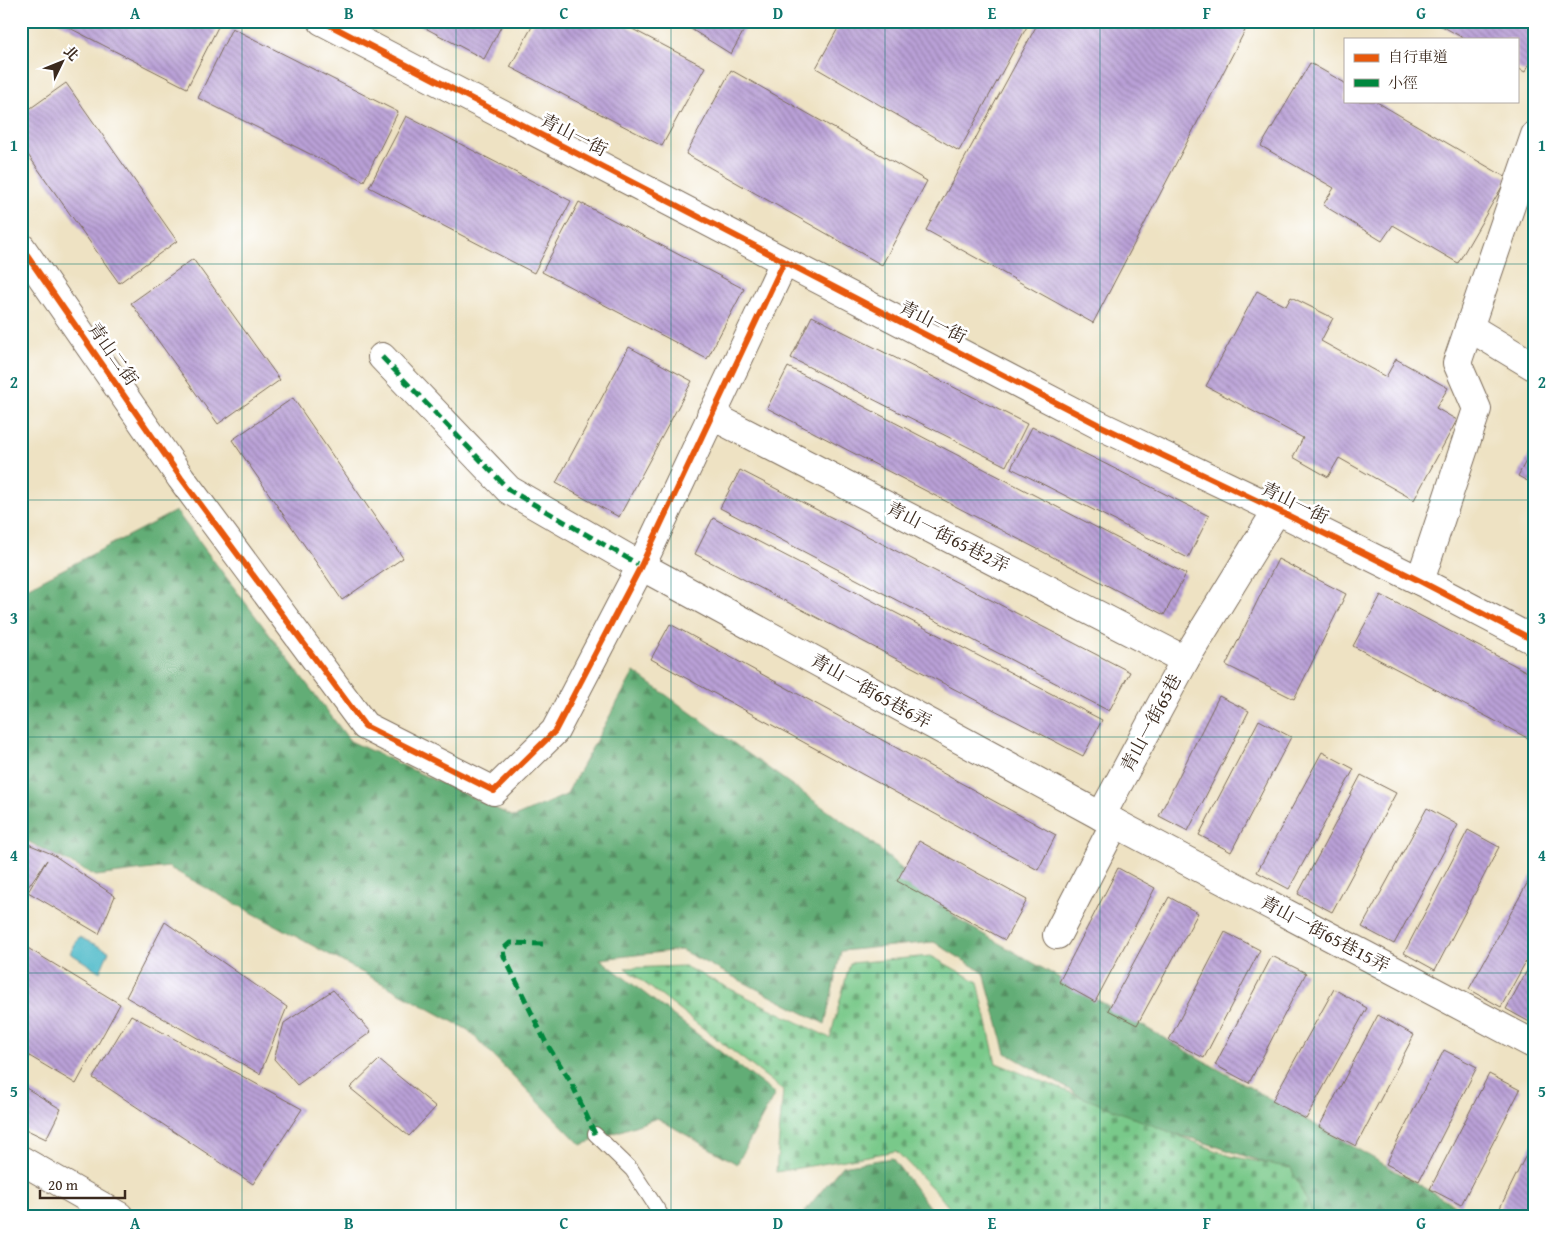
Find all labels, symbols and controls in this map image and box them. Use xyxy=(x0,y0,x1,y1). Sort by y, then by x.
text: A xyxy=(130,1,141,25)
text: B xyxy=(344,1,354,25)
text: C xyxy=(559,1,569,25)
text: D xyxy=(773,1,783,25)
text: E xyxy=(988,1,997,25)
text: F xyxy=(1203,1,1211,25)
text: G xyxy=(1416,1,1426,25)
north arrow xyxy=(38,38,88,88)
legend xyxy=(1344,38,1518,102)
text: 北 xyxy=(59,41,84,65)
text: 自行車道 xyxy=(1388,46,1448,67)
text: 小徑 xyxy=(1388,72,1418,93)
street label: 青山一街 xyxy=(536,106,612,163)
text: 1 xyxy=(10,133,18,157)
text: 1 xyxy=(1538,133,1546,157)
street label: 青山一街 xyxy=(895,293,971,350)
street label: 青山二街 xyxy=(82,316,145,391)
text: 2 xyxy=(10,370,18,394)
text: 2 xyxy=(1538,370,1546,394)
street label: 青山一街 xyxy=(1257,475,1333,530)
street label: 青山一街65巷2弄 xyxy=(882,494,1014,579)
text: 3 xyxy=(10,606,18,630)
text: 3 xyxy=(1538,606,1546,630)
street label: 青山一街65巷6弄 xyxy=(806,646,936,735)
street label: 青山一街65巷 xyxy=(1113,669,1188,776)
text: 4 xyxy=(10,843,18,867)
text: 4 xyxy=(1538,843,1546,867)
street label: 青山一街65巷15弄 xyxy=(1256,888,1395,979)
text: 5 xyxy=(10,1079,18,1103)
text: 5 xyxy=(1538,1079,1546,1103)
scale bar xyxy=(40,1167,125,1199)
text: 20 m xyxy=(48,1174,79,1195)
text: A xyxy=(130,1211,141,1235)
text: B xyxy=(344,1211,354,1235)
text: C xyxy=(559,1211,569,1235)
text: D xyxy=(773,1211,783,1235)
text: E xyxy=(988,1211,997,1235)
text: F xyxy=(1203,1211,1211,1235)
text: G xyxy=(1416,1211,1426,1235)

